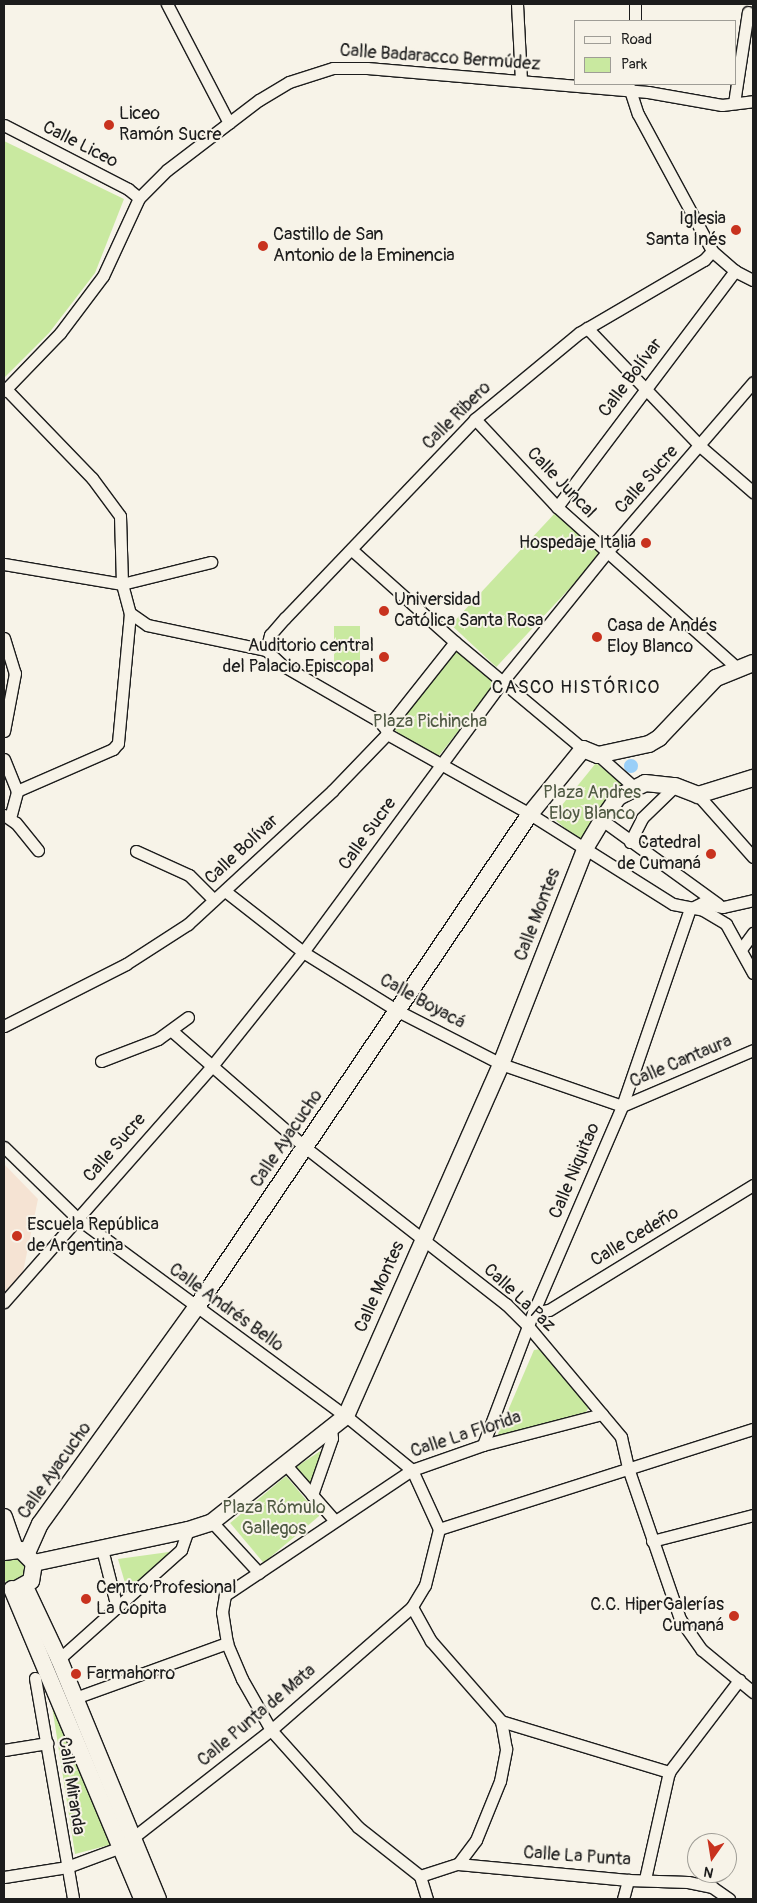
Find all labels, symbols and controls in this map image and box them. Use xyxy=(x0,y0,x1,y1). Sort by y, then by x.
legend xyxy=(574,20,737,85)
text: Road xyxy=(621,30,652,49)
street label: Calle Badaracco Bermúdez xyxy=(339,40,541,76)
text: Park xyxy=(621,55,647,74)
place label: Liceo Ramón Sucre xyxy=(119,104,221,146)
street label: Calle Liceo xyxy=(39,117,121,173)
marker: Liceo Ramón Sucre xyxy=(103,119,115,131)
place label: Iglesia Santa Inés xyxy=(645,209,726,252)
marker: Iglesia Santa Inés xyxy=(730,224,742,236)
place label: Castillo de San Antonio de la Eminencia xyxy=(273,225,455,268)
marker: Castillo de San Antonio de la Eminencia xyxy=(257,240,269,252)
street label: Calle Bolívar xyxy=(594,334,668,422)
street label: Calle Ribero xyxy=(418,377,496,455)
street label: Calle Sucre xyxy=(611,441,683,519)
street label: Calle Juncal xyxy=(522,443,600,523)
place label: Hospedaje Italia xyxy=(519,532,636,554)
marker: Hospedaje Italia xyxy=(640,537,652,549)
place label: Universidad Católica Santa Rosa xyxy=(394,590,543,632)
marker: Universidad Católica Santa Rosa xyxy=(378,605,390,617)
place label: Casa de Andés Eloy Blanco xyxy=(607,616,717,659)
marker: Casa de Andés Eloy Blanco xyxy=(591,631,603,643)
place label: Auditorio central del Palacio Episcopal xyxy=(223,636,374,679)
marker: Auditorio central del Palacio Episcopal xyxy=(378,651,390,663)
district label: CASCO HISTÓRICO xyxy=(490,677,662,699)
park label: Plaza Pichincha xyxy=(373,711,487,733)
park label: Plaza Andres Eloy Blanco xyxy=(543,783,641,826)
street label: Calle Sucre xyxy=(334,793,402,875)
street label: Calle Bolívar xyxy=(201,810,283,890)
place label: Catedral de Cumaná xyxy=(617,833,701,876)
marker: Catedral de Cumaná xyxy=(705,848,717,860)
street label: Calle Montes xyxy=(510,866,566,964)
street label: Calle Boyacá xyxy=(376,970,468,1034)
street label: Calle Cantaura xyxy=(627,1031,735,1093)
street label: Calle Ayacucho xyxy=(246,1086,328,1192)
street label: Calle Sucre xyxy=(79,1109,151,1187)
street label: Calle Niquitao xyxy=(545,1120,605,1222)
street label: Calle Cedeño xyxy=(587,1202,683,1272)
place label: Escuela República de Argentina xyxy=(27,1215,159,1258)
marker: Escuela República de Argentina xyxy=(11,1230,23,1242)
street label: Calle Montes xyxy=(350,1238,410,1336)
street label: Calle Andrés Bello xyxy=(164,1259,288,1357)
street label: Calle La Paz xyxy=(479,1259,559,1337)
street label: Calle La Florida xyxy=(408,1407,524,1463)
street label: Calle Ayacucho xyxy=(14,1418,96,1524)
park label: Plaza Rómulo Gallegos xyxy=(222,1498,326,1540)
place label: Centro Profesional La Copita xyxy=(96,1578,237,1620)
marker: Centro Profesional La Copita xyxy=(80,1593,92,1605)
place label: C.C. HiperGalerías Cumaná xyxy=(590,1595,724,1638)
marker: C.C. HiperGalerías Cumaná xyxy=(728,1610,740,1622)
street label: Calle Punta de Mata xyxy=(194,1660,320,1772)
place label: Farmahorro xyxy=(86,1663,175,1685)
marker: Farmahorro xyxy=(70,1668,82,1680)
street label: Calle Miranda xyxy=(53,1736,89,1836)
north arrow xyxy=(687,1833,737,1883)
street label: Calle La Punta xyxy=(522,1842,632,1872)
text: N xyxy=(702,1863,715,1881)

